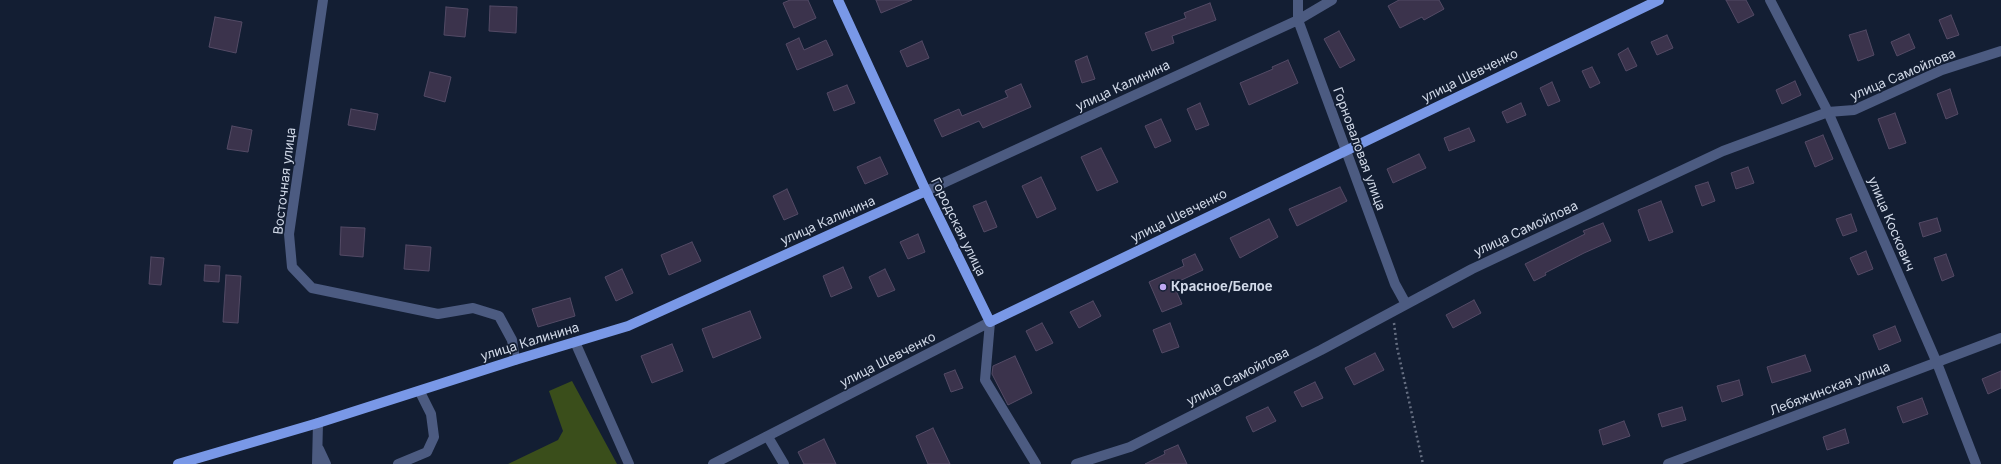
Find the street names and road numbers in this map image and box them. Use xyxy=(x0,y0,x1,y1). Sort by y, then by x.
street label: улица Шевченко xyxy=(1419,46,1521,106)
street label: улица Самойлова xyxy=(1848,46,1958,104)
street label: улица Калинина xyxy=(1073,57,1173,115)
street label: Горноваловая улица xyxy=(1329,85,1389,213)
street label: Восточная улица xyxy=(271,127,299,235)
street label: улица Коскович xyxy=(1864,174,1918,274)
street label: Городская улица xyxy=(927,175,989,279)
street label: улица Шевченко xyxy=(1128,186,1230,246)
street label: улица Калинина xyxy=(778,193,878,249)
street label: улица Самойлова xyxy=(1472,198,1580,260)
street label: улица Калинина xyxy=(479,320,581,364)
street label: улица Шевченко xyxy=(838,329,938,391)
street label: улица Самойлова xyxy=(1184,344,1292,410)
street label: Лебяжинская улица xyxy=(1768,359,1892,419)

